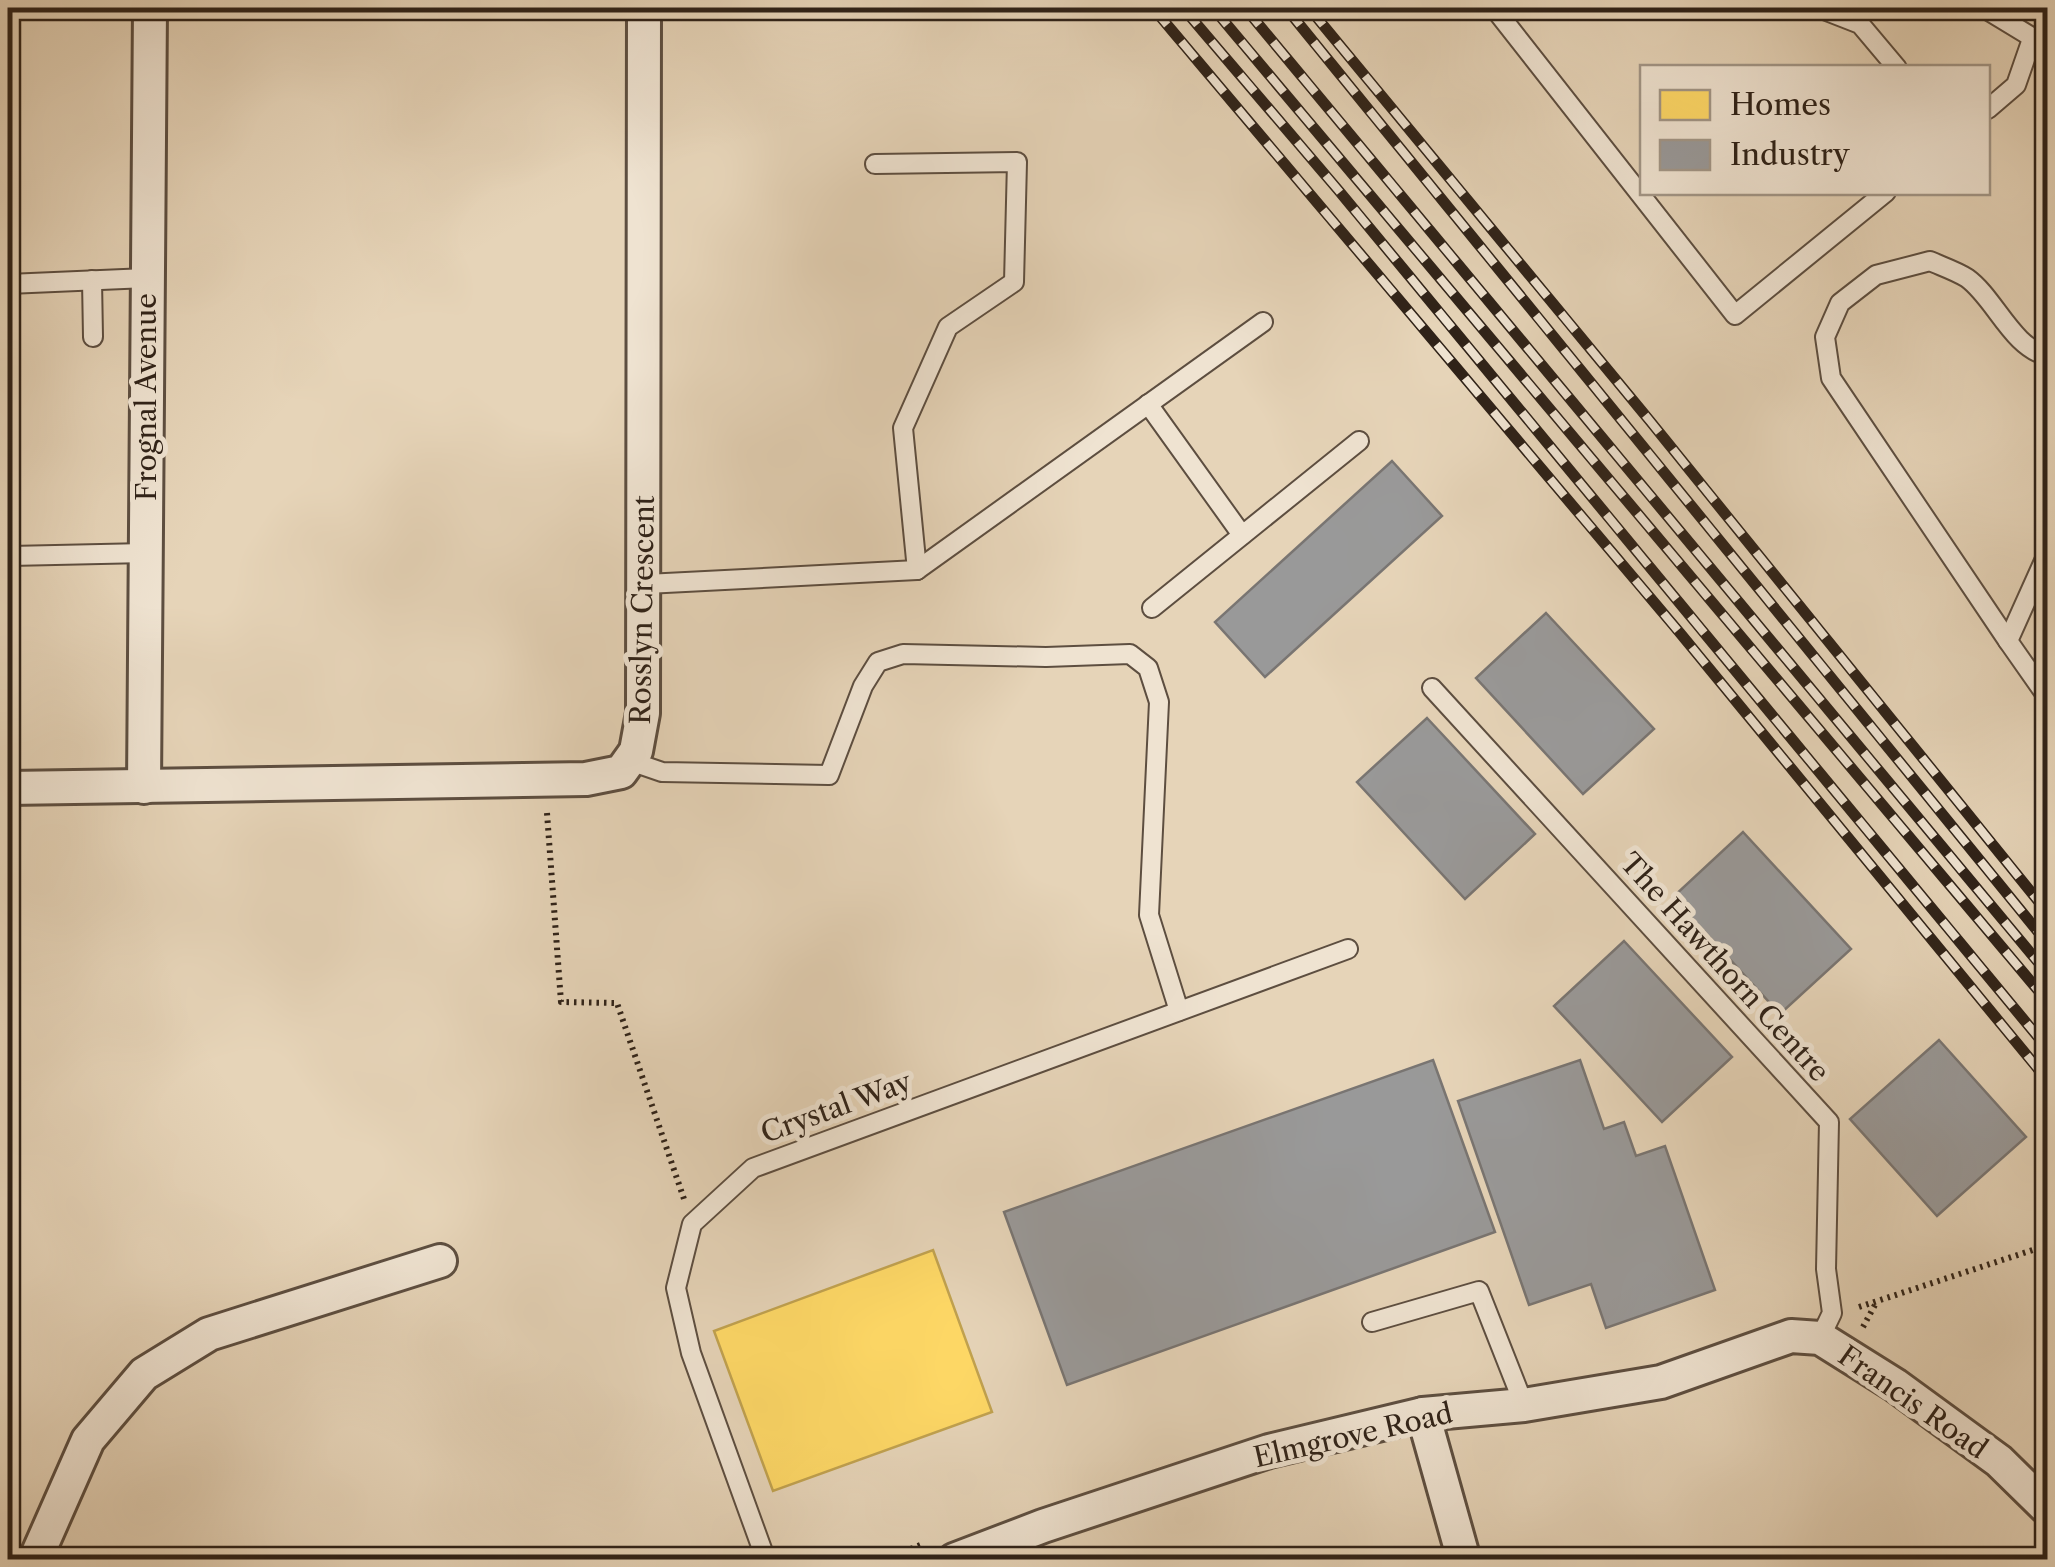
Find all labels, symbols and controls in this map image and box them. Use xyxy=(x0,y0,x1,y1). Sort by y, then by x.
legend xyxy=(1640,65,1990,195)
text: Homes xyxy=(1730,86,1831,123)
text: Industry xyxy=(1730,136,1850,173)
street label: Frognal Avenue xyxy=(129,293,163,501)
street label: Rosslyn Crescent xyxy=(623,495,661,725)
street label: The Hawthorn Centre xyxy=(1613,846,1837,1088)
street label: Crystal Way xyxy=(756,1064,916,1150)
street label: Francis Road xyxy=(1832,1338,1994,1466)
street label: Elmgrove Road xyxy=(1250,1396,1456,1474)

